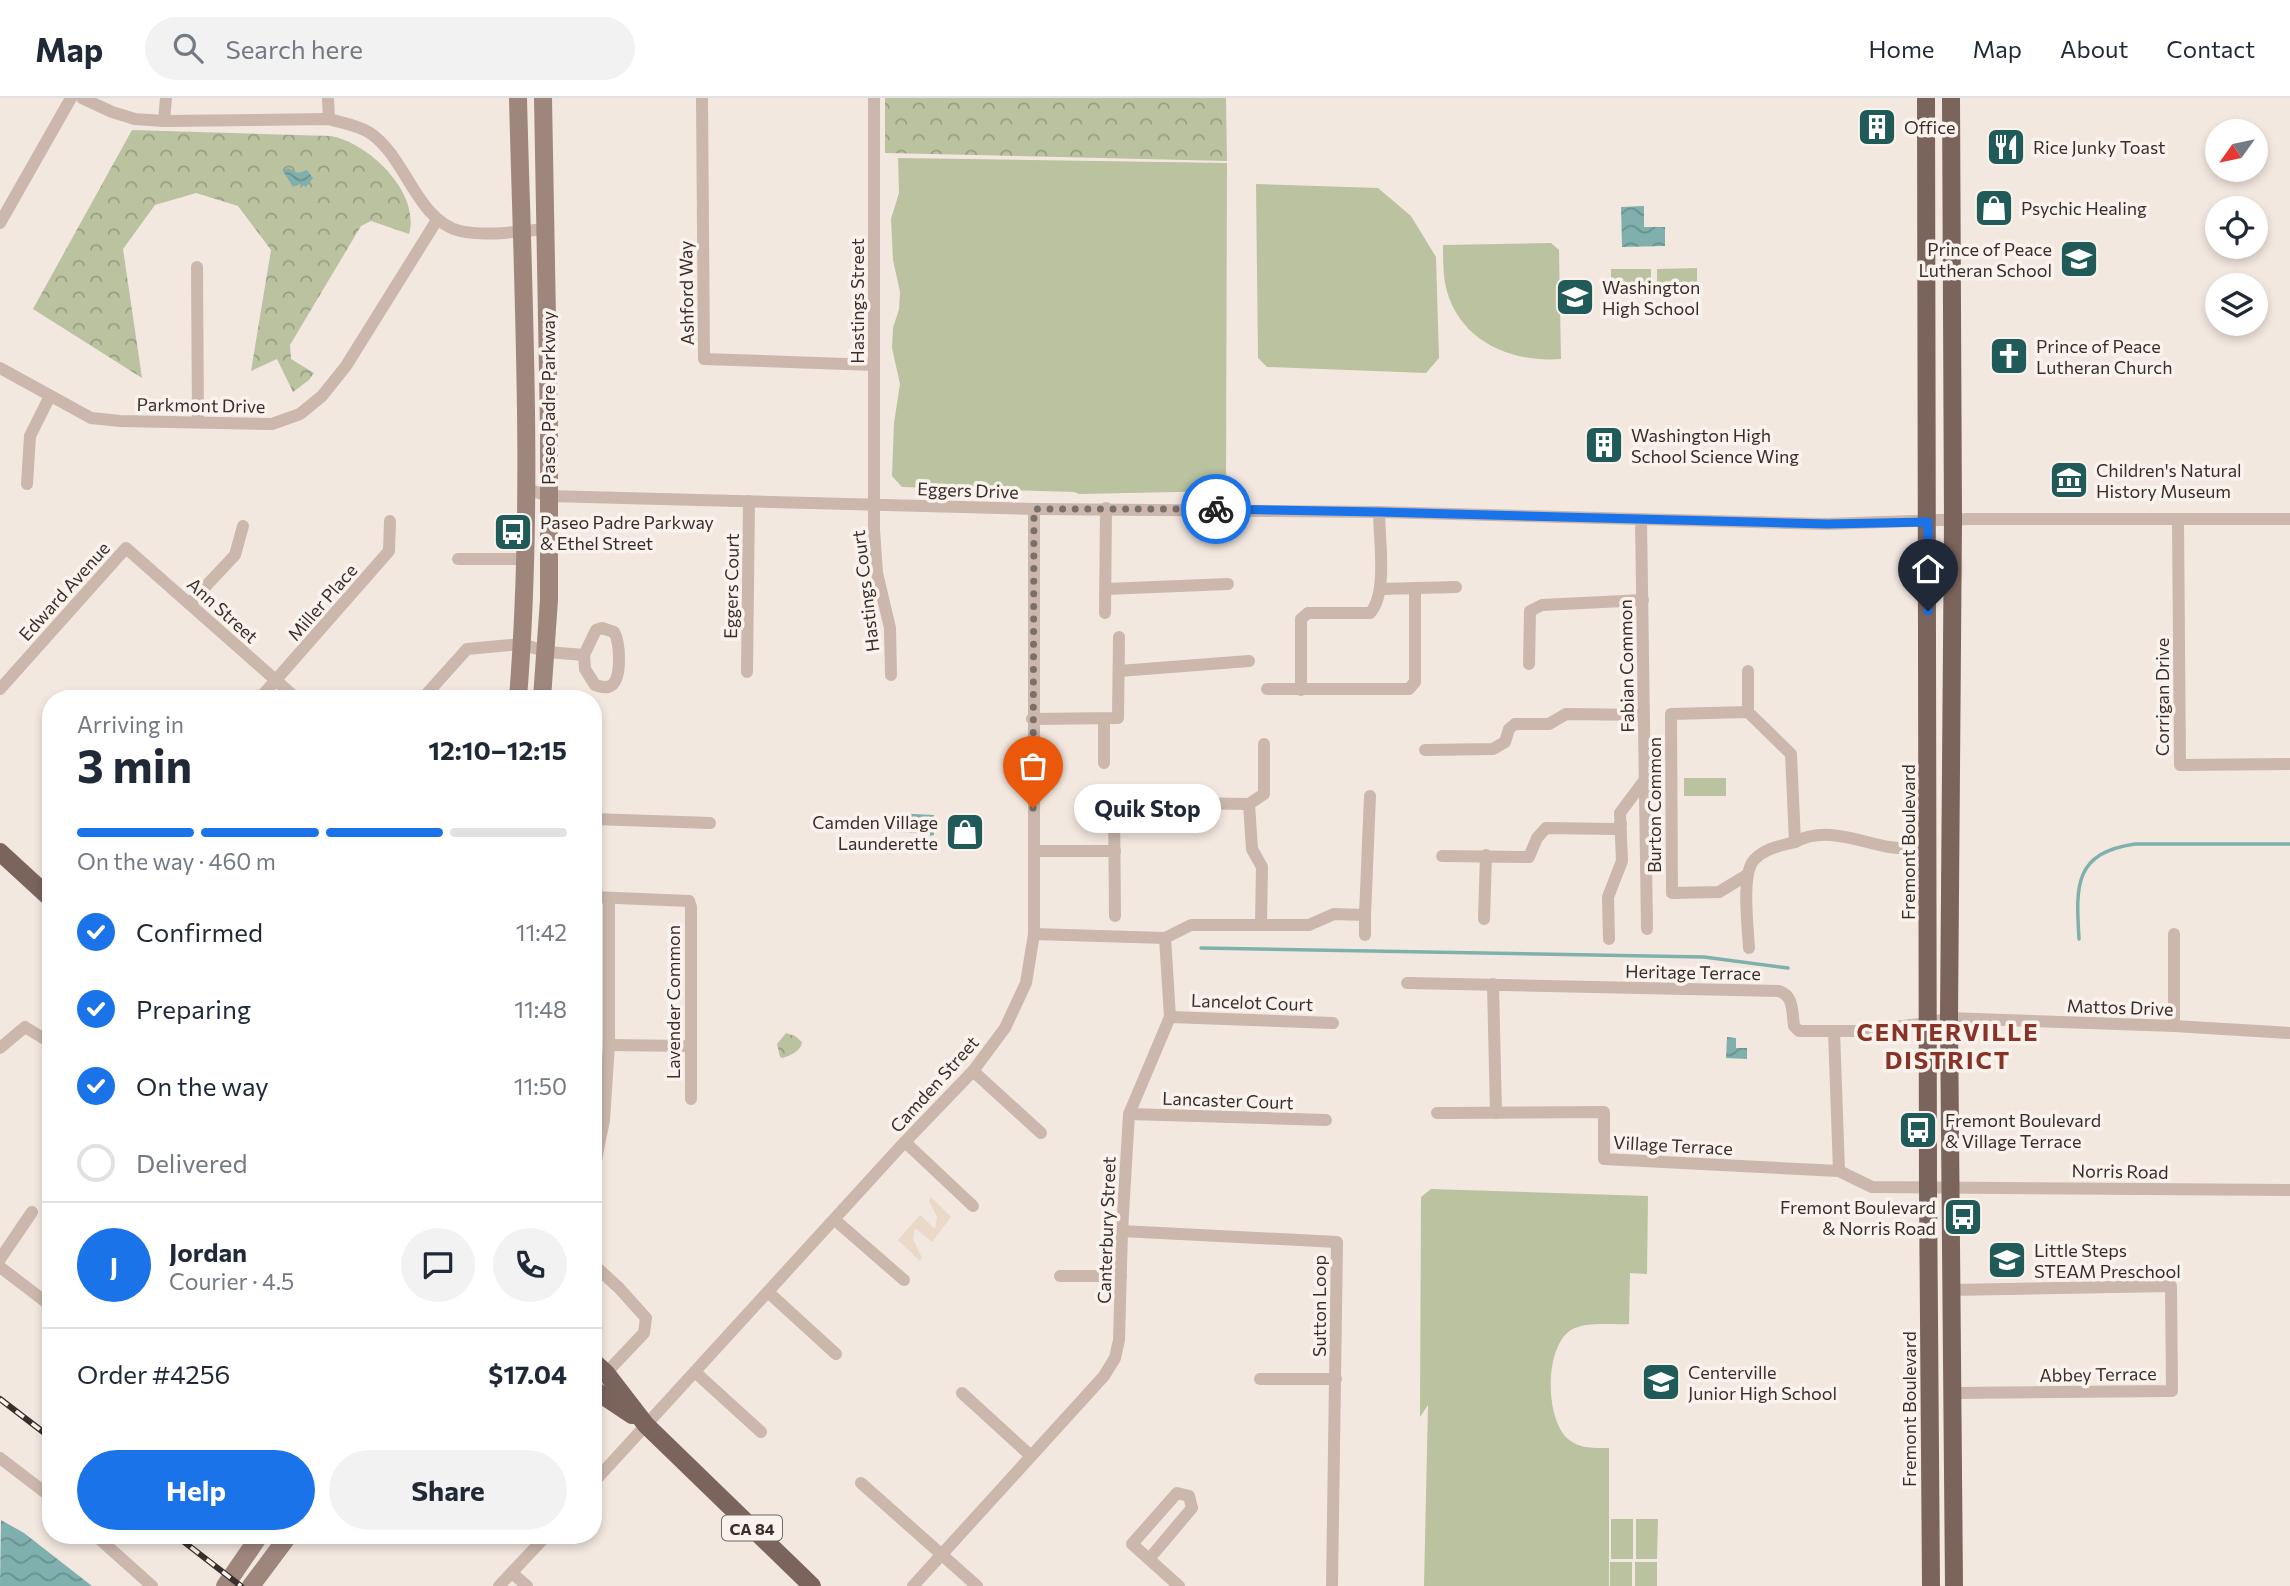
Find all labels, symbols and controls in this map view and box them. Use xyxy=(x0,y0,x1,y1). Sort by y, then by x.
search box xyxy=(145,17,635,80)
text: Map xyxy=(35,28,103,69)
icon: search xyxy=(169,29,207,67)
text: Search here xyxy=(225,33,363,64)
text: Home xyxy=(1869,34,1935,63)
text: Map xyxy=(1973,34,2022,63)
text: About xyxy=(2060,34,2128,63)
text: Contact xyxy=(2166,34,2255,63)
building icon: Office xyxy=(1856,106,1898,148)
place label: Office xyxy=(1904,116,1956,138)
north arrow xyxy=(2205,119,2268,182)
map controls xyxy=(2205,119,2268,336)
restaurant icon: Rice Junky Toast xyxy=(1985,126,2027,168)
place label: Rice Junky Toast xyxy=(2033,136,2166,158)
shop icon: Psychic Healing xyxy=(1973,187,2015,229)
button: locate xyxy=(2205,196,2268,259)
place label: Psychic Healing xyxy=(2021,197,2147,219)
street label: Hastings Street xyxy=(846,238,868,364)
place label: Prince of Peace Lutheran School xyxy=(1918,238,2052,281)
school or university icon: Prince of Peace Lutheran School xyxy=(2058,238,2100,280)
street label: Ashford Way xyxy=(674,240,698,346)
button: layers xyxy=(2205,273,2268,336)
school or university icon: Washington High School xyxy=(1554,276,1596,318)
place label: Washington High School xyxy=(1602,276,1700,319)
street label: Paseo Padre Parkway xyxy=(537,311,559,485)
church icon: Prince of Peace Lutheran Church xyxy=(1988,335,2030,377)
place label: Prince of Peace Lutheran Church xyxy=(2036,335,2173,378)
street label: Parkmont Drive xyxy=(136,393,266,417)
building icon: Washington High School Science Wing xyxy=(1583,424,1625,466)
place label: Washington High School Science Wing xyxy=(1631,424,1799,467)
museum icon: Children's Natural History Museum xyxy=(2048,459,2090,501)
place label: Children's Natural History Museum xyxy=(2096,459,2242,502)
courier xyxy=(1181,474,1251,544)
street label: Eggers Drive xyxy=(917,477,1019,503)
icon: bike xyxy=(1197,490,1235,528)
bus stop icon: Paseo Padre Parkway & Ethel Street xyxy=(492,511,534,553)
place label: Paseo Padre Parkway & Ethel Street xyxy=(540,511,714,554)
street label: Hastings Court xyxy=(847,529,883,653)
street label: Eggers Court xyxy=(719,533,743,639)
street label: Edward Avenue xyxy=(14,537,114,645)
pin xyxy=(1898,539,1958,611)
icon: home xyxy=(1909,550,1947,588)
street label: Miller Place xyxy=(283,559,361,645)
street label: Ann Street xyxy=(183,573,263,647)
street label: Fabian Common xyxy=(1614,599,1638,733)
street label: Corrigan Drive xyxy=(2151,638,2173,756)
text: Arriving in xyxy=(77,710,184,738)
text: 12:10–12:15 xyxy=(428,734,567,765)
text: 3 min xyxy=(77,736,192,792)
pin xyxy=(1003,736,1063,808)
street label: Burton Common xyxy=(1643,737,1665,873)
icon: bag xyxy=(1014,747,1052,785)
street label: Fremont Boulevard xyxy=(1897,764,1919,920)
callout: Quik Stop xyxy=(1075,784,1222,832)
text: Quik Stop xyxy=(1094,794,1201,822)
place label: Camden Village Launderette xyxy=(812,811,938,854)
shop icon: Camden Village Launderette xyxy=(944,811,986,853)
text: On the way · 460 m xyxy=(77,847,276,875)
icon: check xyxy=(77,913,115,951)
text: Confirmed xyxy=(136,916,263,947)
text: 11:42 xyxy=(516,918,567,946)
street label: Lavender Common xyxy=(662,925,684,1079)
street label: Heritage Terrace xyxy=(1625,960,1761,984)
street label: Lancelot Court xyxy=(1191,989,1313,1015)
icon: check xyxy=(77,990,115,1028)
text: Preparing xyxy=(136,993,251,1024)
street label: Mattos Drive xyxy=(2066,994,2174,1020)
text: 11:48 xyxy=(514,995,567,1023)
district label: CENTERVILLE DISTRICT xyxy=(1856,1017,2040,1074)
street label: Camden Street xyxy=(885,1031,983,1137)
icon: check xyxy=(77,1067,115,1105)
text: On the way xyxy=(136,1070,269,1101)
text: 11:50 xyxy=(514,1072,567,1100)
street label: Lancaster Court xyxy=(1162,1087,1294,1113)
bus stop icon: Fremont Boulevard & Village Terrace xyxy=(1897,1109,1939,1151)
place label: Fremont Boulevard & Village Terrace xyxy=(1945,1109,2101,1152)
street label: Village Terrace xyxy=(1613,1131,1733,1159)
text: Delivered xyxy=(136,1147,247,1178)
street label: Canterbury Street xyxy=(1092,1156,1120,1304)
street label: Norris Road xyxy=(2071,1159,2169,1183)
place label: Fremont Boulevard & Norris Road xyxy=(1780,1196,1936,1239)
bus stop icon: Fremont Boulevard & Norris Road xyxy=(1942,1196,1984,1238)
button: chat xyxy=(401,1228,475,1302)
button: phone xyxy=(493,1228,567,1302)
text: Jordan xyxy=(169,1236,247,1267)
school or university icon: Little Steps STEAM Preschool xyxy=(1986,1239,2028,1281)
place label: Little Steps STEAM Preschool xyxy=(2034,1239,2181,1282)
text: J xyxy=(110,1250,118,1281)
street label: Sutton Loop xyxy=(1308,1255,1330,1357)
text: Courier · 4.5 xyxy=(169,1267,294,1295)
street label: Fremont Boulevard xyxy=(1898,1331,1920,1487)
text: Order #4256 xyxy=(77,1358,230,1389)
text: $17.04 xyxy=(488,1358,567,1389)
school or university icon: Centerville Junior High School xyxy=(1640,1361,1682,1403)
place label: Centerville Junior High School xyxy=(1688,1361,1837,1404)
street label: Abbey Terrace xyxy=(2039,1362,2157,1386)
button: Help xyxy=(77,1450,315,1530)
button: Share xyxy=(329,1450,567,1530)
road number: CA 84 xyxy=(722,1516,782,1540)

